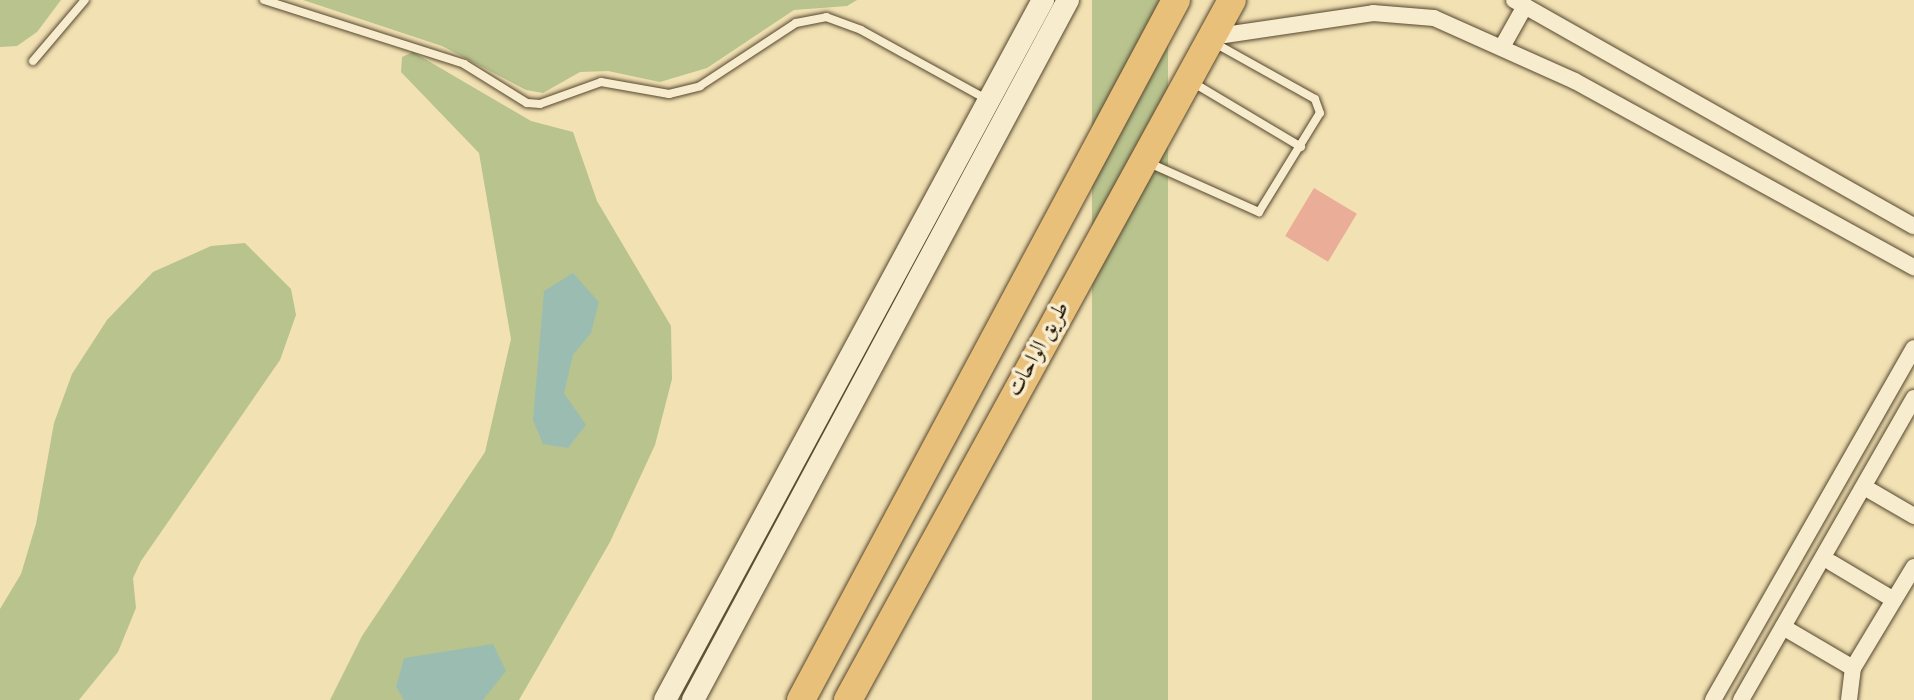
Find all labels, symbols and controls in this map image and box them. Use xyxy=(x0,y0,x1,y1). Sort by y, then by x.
street label: طريق الواحات xyxy=(1001,297,1075,401)

